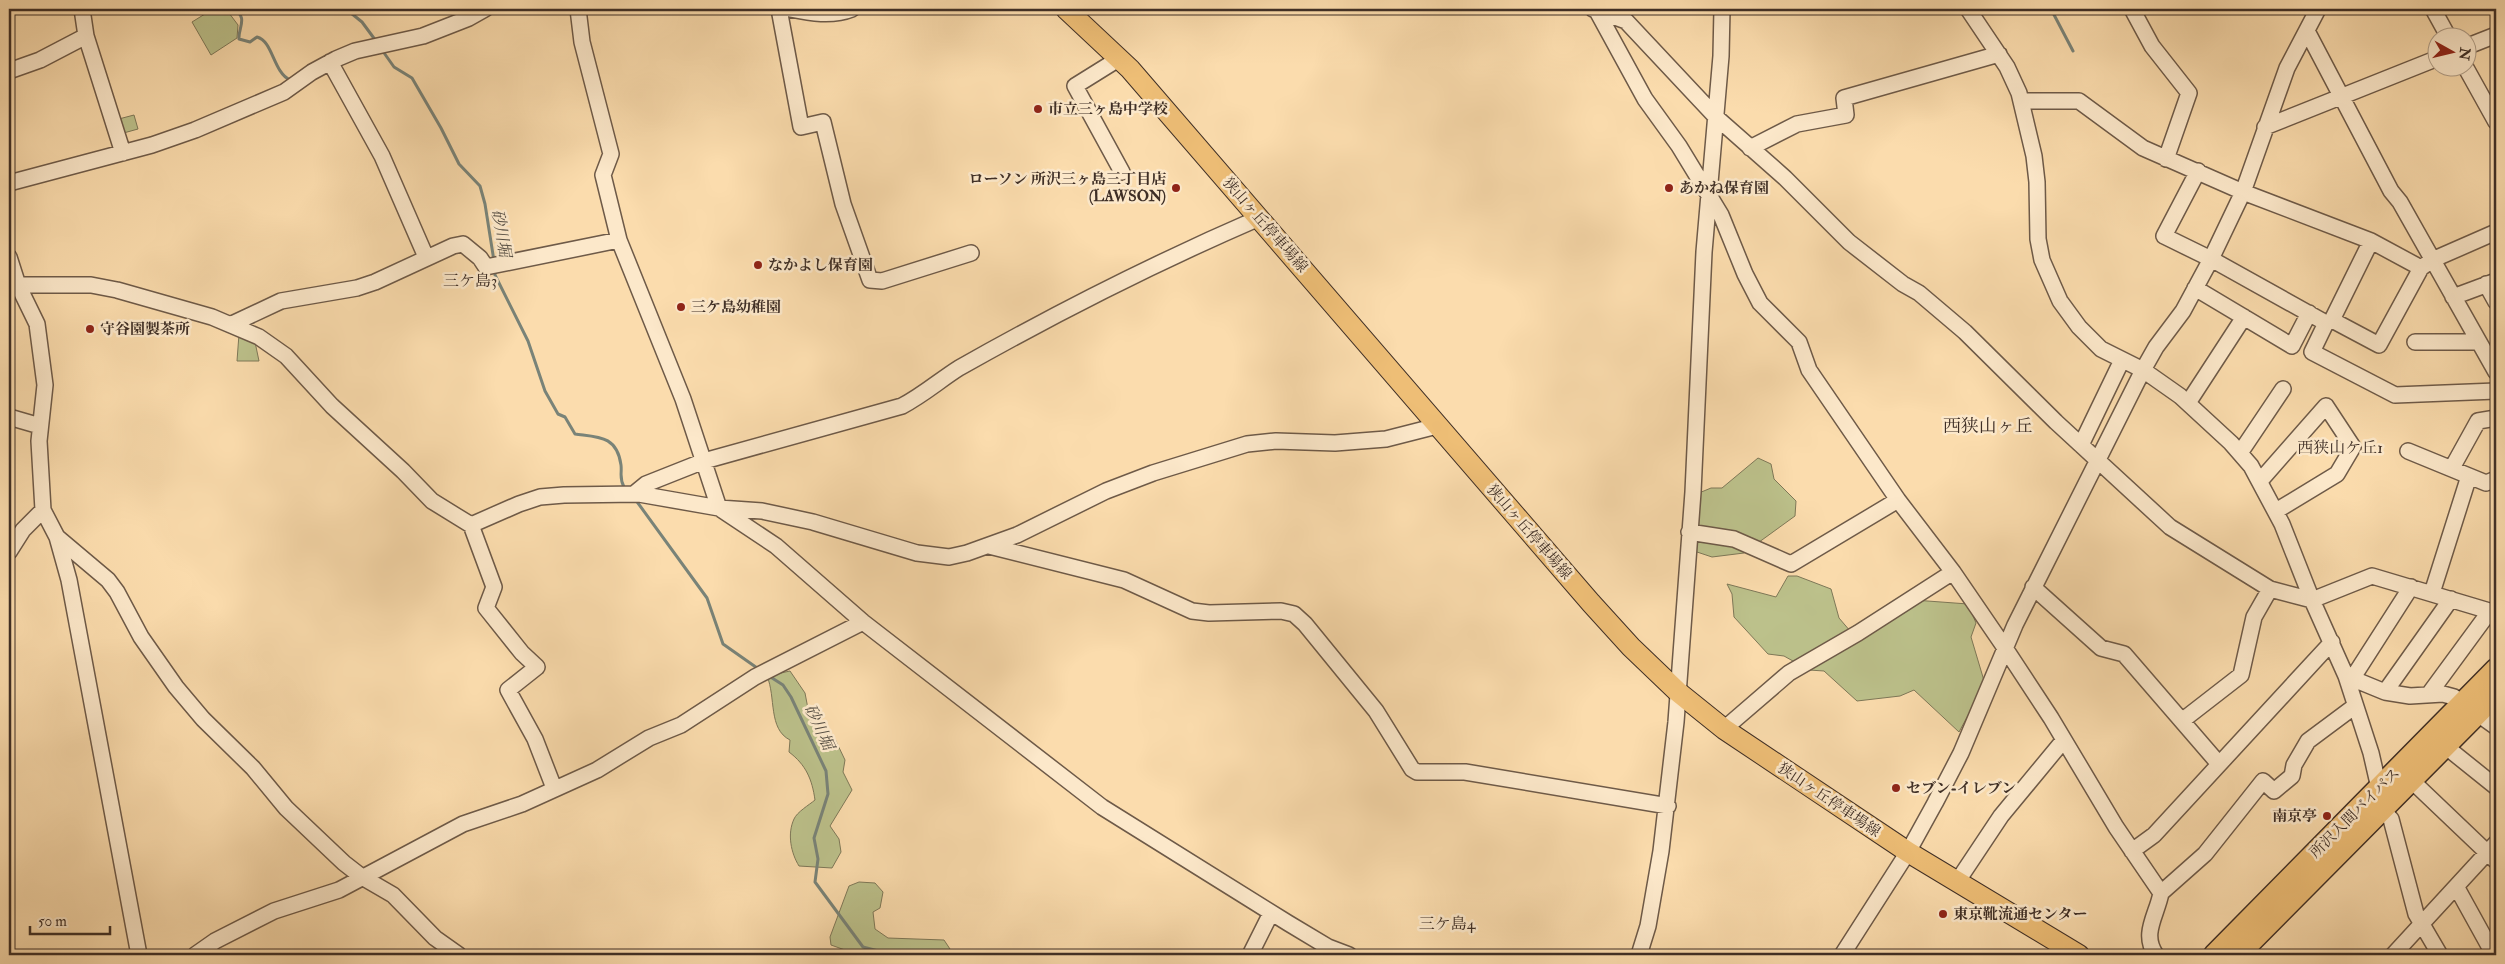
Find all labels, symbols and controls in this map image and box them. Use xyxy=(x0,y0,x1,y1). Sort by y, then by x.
north arrow xyxy=(2428,28,2478,78)
text: N xyxy=(2455,45,2474,62)
place label: 市立三ヶ島中学校 xyxy=(1048,100,1168,119)
marker: 市立三ヶ島中学校 xyxy=(1032,103,1044,115)
place label: ローソン 所沢三ヶ島三丁目店 (LAWSON) xyxy=(968,170,1166,206)
street label: 狭山ヶ丘停車場線 xyxy=(1218,173,1312,277)
place label: あかね保育園 xyxy=(1679,179,1769,198)
marker: ローソン 所沢三ヶ島三丁目店 (LAWSON) xyxy=(1170,182,1182,194)
marker: あかね保育園 xyxy=(1663,182,1675,194)
water label: 砂川堀 xyxy=(487,208,516,261)
place label: なかよし保育園 xyxy=(768,256,873,275)
marker: なかよし保育園 xyxy=(752,259,764,271)
district label: 三ケ島3 xyxy=(443,271,497,291)
place label: 三ケ島幼稚園 xyxy=(691,298,781,317)
marker: 三ケ島幼稚園 xyxy=(675,301,687,313)
place label: 守谷園製茶所 xyxy=(100,320,190,339)
marker: 守谷園製茶所 xyxy=(84,323,96,335)
district label: 西狭山ヶ丘 xyxy=(1943,415,2033,438)
district label: 西狭山ケ丘1 xyxy=(2297,438,2383,458)
street label: 狭山ヶ丘停車場線 xyxy=(1482,480,1576,584)
water label: 砂川堀 xyxy=(800,701,839,756)
street label: 狭山ヶ丘停車場線 xyxy=(1774,759,1884,841)
street label: 所沢入間バイパス xyxy=(2306,764,2404,862)
place label: セブン-イレブン xyxy=(1906,779,2016,798)
marker: セブン-イレブン xyxy=(1890,782,1902,794)
place label: 南京亭 xyxy=(2272,807,2317,826)
marker: 南京亭 xyxy=(2321,810,2333,822)
scale bar xyxy=(30,904,110,936)
place label: 東京靴流通センター xyxy=(1953,905,2087,924)
marker: 東京靴流通センター xyxy=(1937,908,1949,920)
text: 50 m xyxy=(38,912,67,931)
district label: 三ケ島4 xyxy=(1419,914,1477,934)

